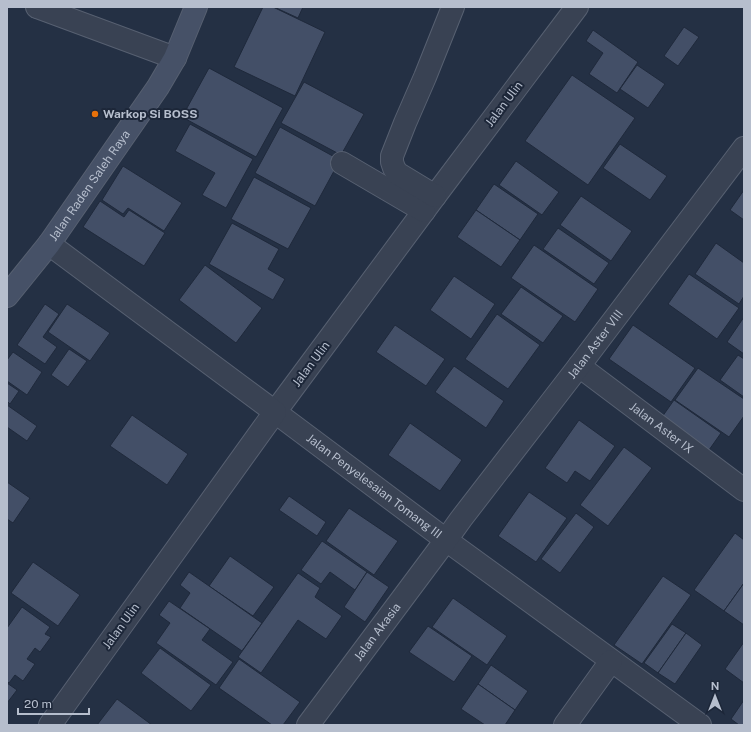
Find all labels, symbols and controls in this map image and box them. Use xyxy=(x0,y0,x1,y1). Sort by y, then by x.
street label: Jalan Ulin xyxy=(482,78,526,130)
place label: Warkop Si BOSS xyxy=(103,107,198,121)
marker: Warkop Si BOSS xyxy=(90,109,100,119)
street label: Jalan Raden Saleh Raya xyxy=(46,127,133,244)
street label: Jalan Aster VIII xyxy=(565,307,626,381)
street label: Jalan Ulin xyxy=(289,338,333,390)
street label: Jalan Aster IX xyxy=(627,399,696,456)
street label: Jalan Penyelesaian Tomang III xyxy=(304,431,445,541)
street label: Jalan Ulin xyxy=(100,600,142,652)
street label: Jalan Akasia xyxy=(351,600,404,664)
north arrow xyxy=(695,676,735,716)
text: N xyxy=(711,680,719,692)
scale bar xyxy=(18,690,89,716)
text: 20 m xyxy=(24,697,52,711)

